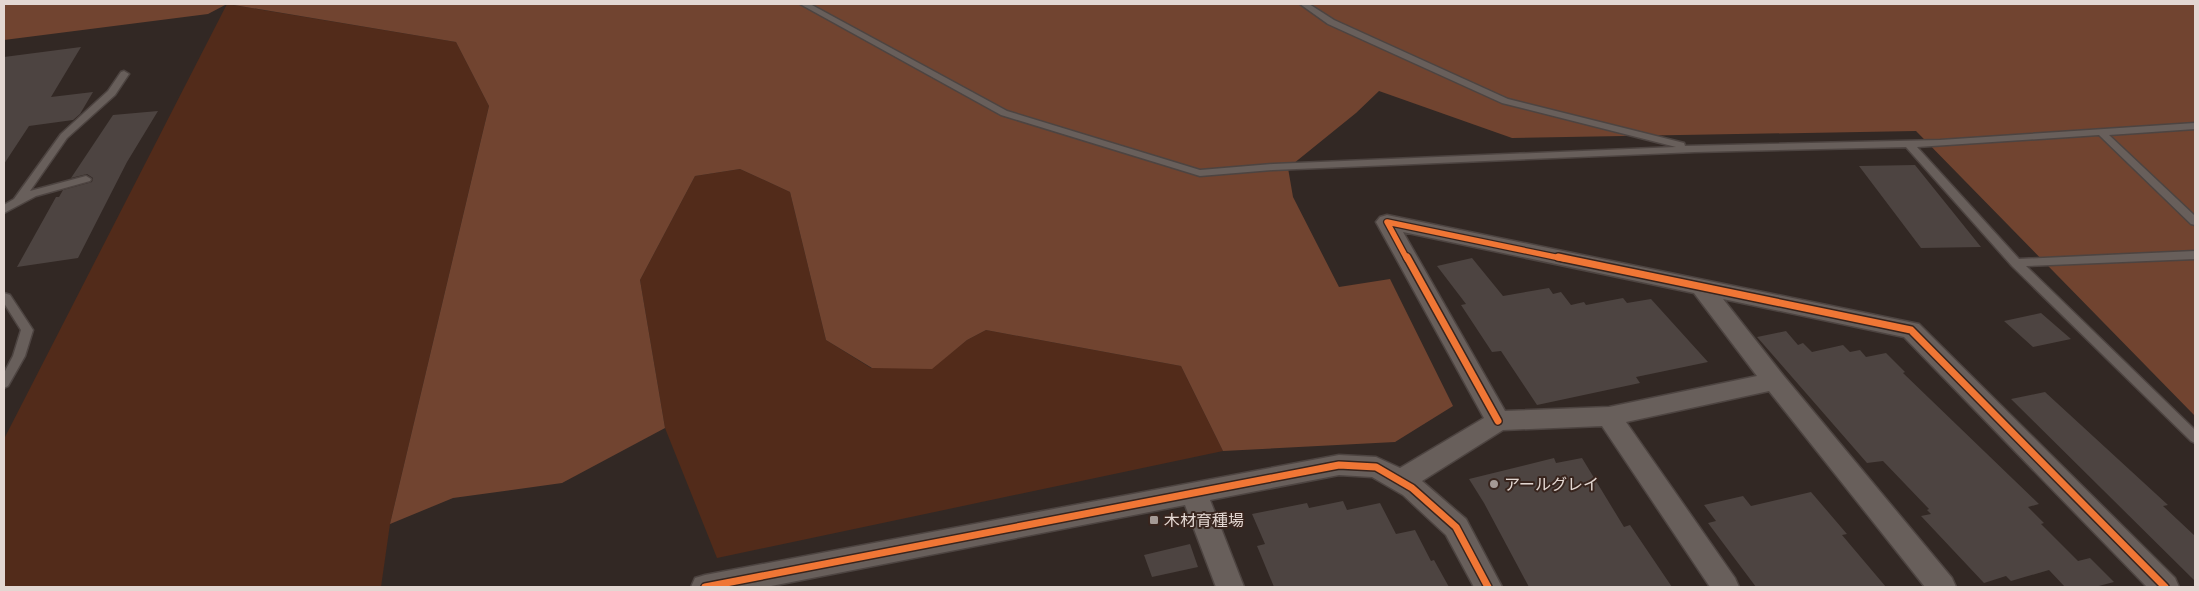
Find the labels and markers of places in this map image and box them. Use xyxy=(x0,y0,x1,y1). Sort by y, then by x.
place label: アールグレイ xyxy=(1504,475,1599,494)
marker: アールグレイ xyxy=(1488,478,1500,490)
place label: 木材育種場 xyxy=(1164,511,1244,530)
marker: 木材育種場 xyxy=(1148,514,1160,526)

